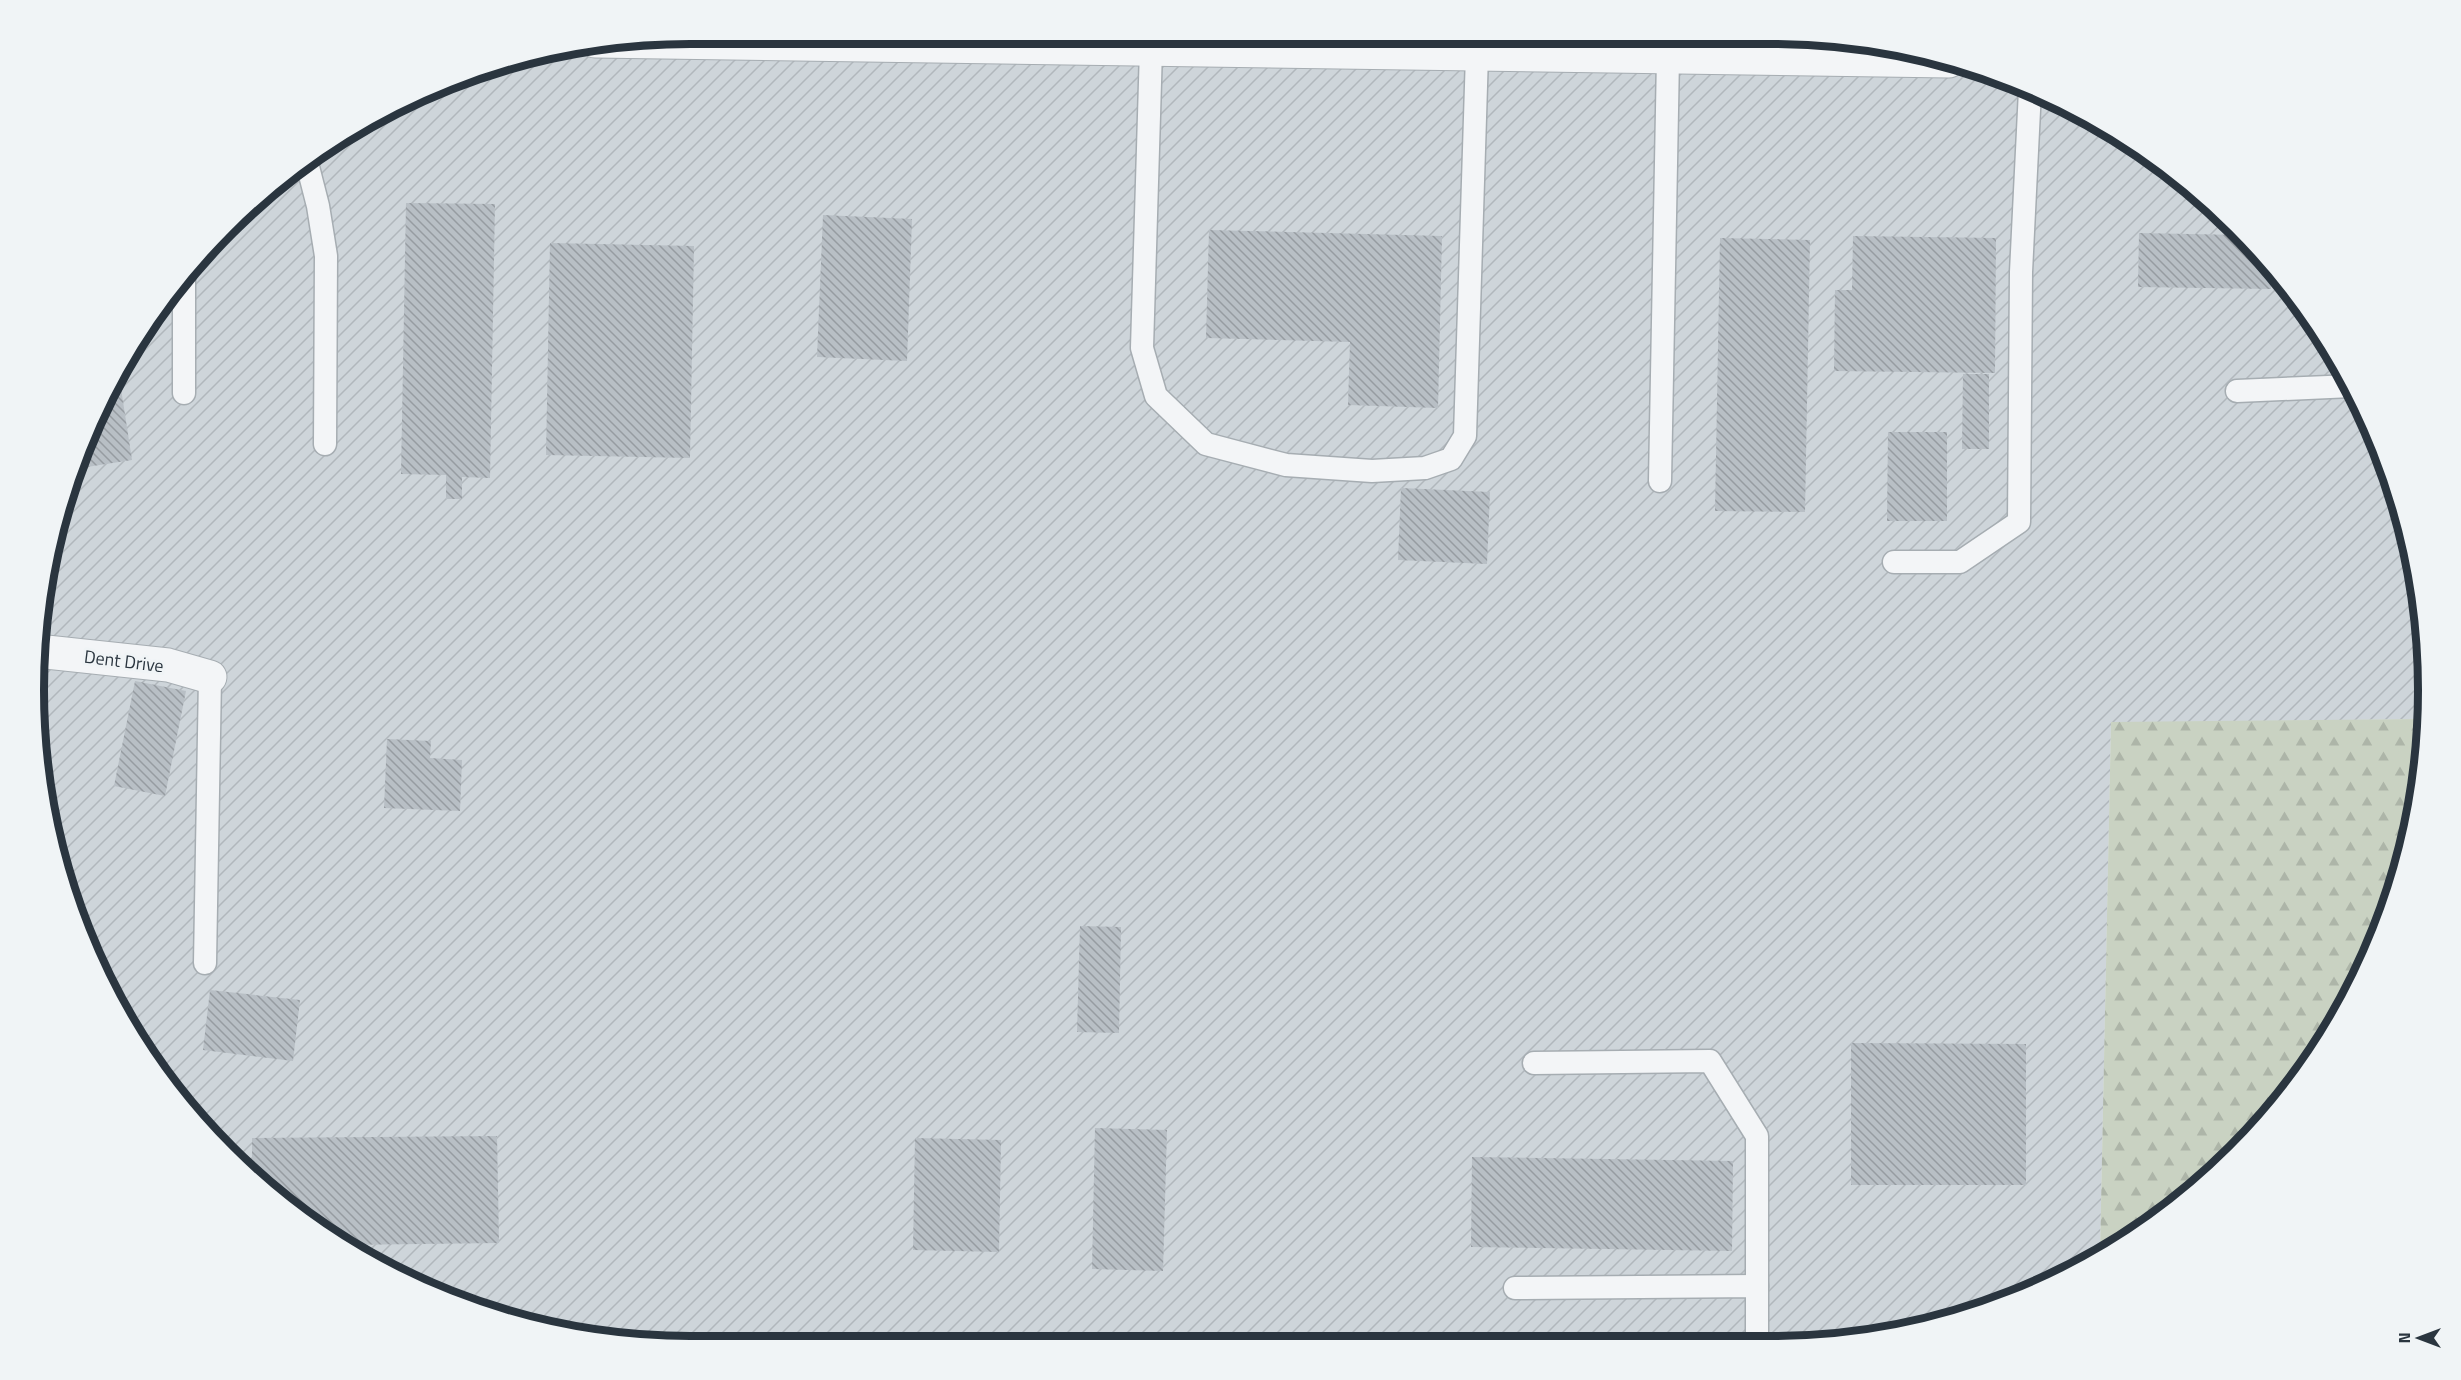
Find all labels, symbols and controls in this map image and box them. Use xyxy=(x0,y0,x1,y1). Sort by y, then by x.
street label: Dent Drive xyxy=(83,643,165,679)
north arrow xyxy=(2389,1308,2449,1368)
text: N xyxy=(2392,1332,2416,1344)

